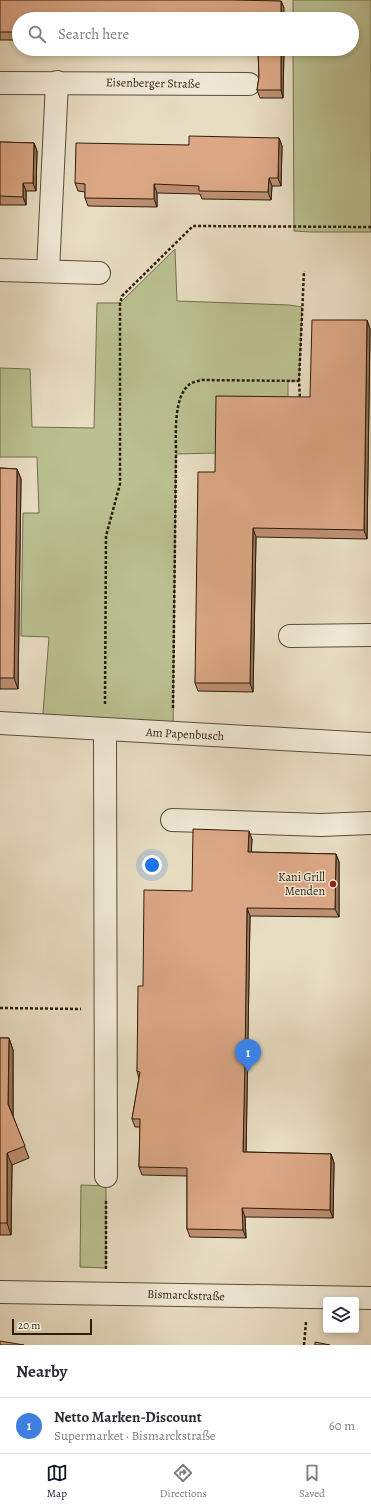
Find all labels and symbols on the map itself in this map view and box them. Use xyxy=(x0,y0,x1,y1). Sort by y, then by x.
street label: Eisenberger Straße xyxy=(106,74,200,92)
street label: Am Papenbusch xyxy=(144,724,225,744)
your location xyxy=(142,855,162,875)
place label: Kani Grill Menden xyxy=(278,869,325,899)
marker: Kani Grill Menden xyxy=(328,879,338,889)
pin: 1 xyxy=(235,1039,261,1072)
street label: Bismarckstraße xyxy=(147,1286,225,1304)
scale bar xyxy=(12,1317,92,1336)

